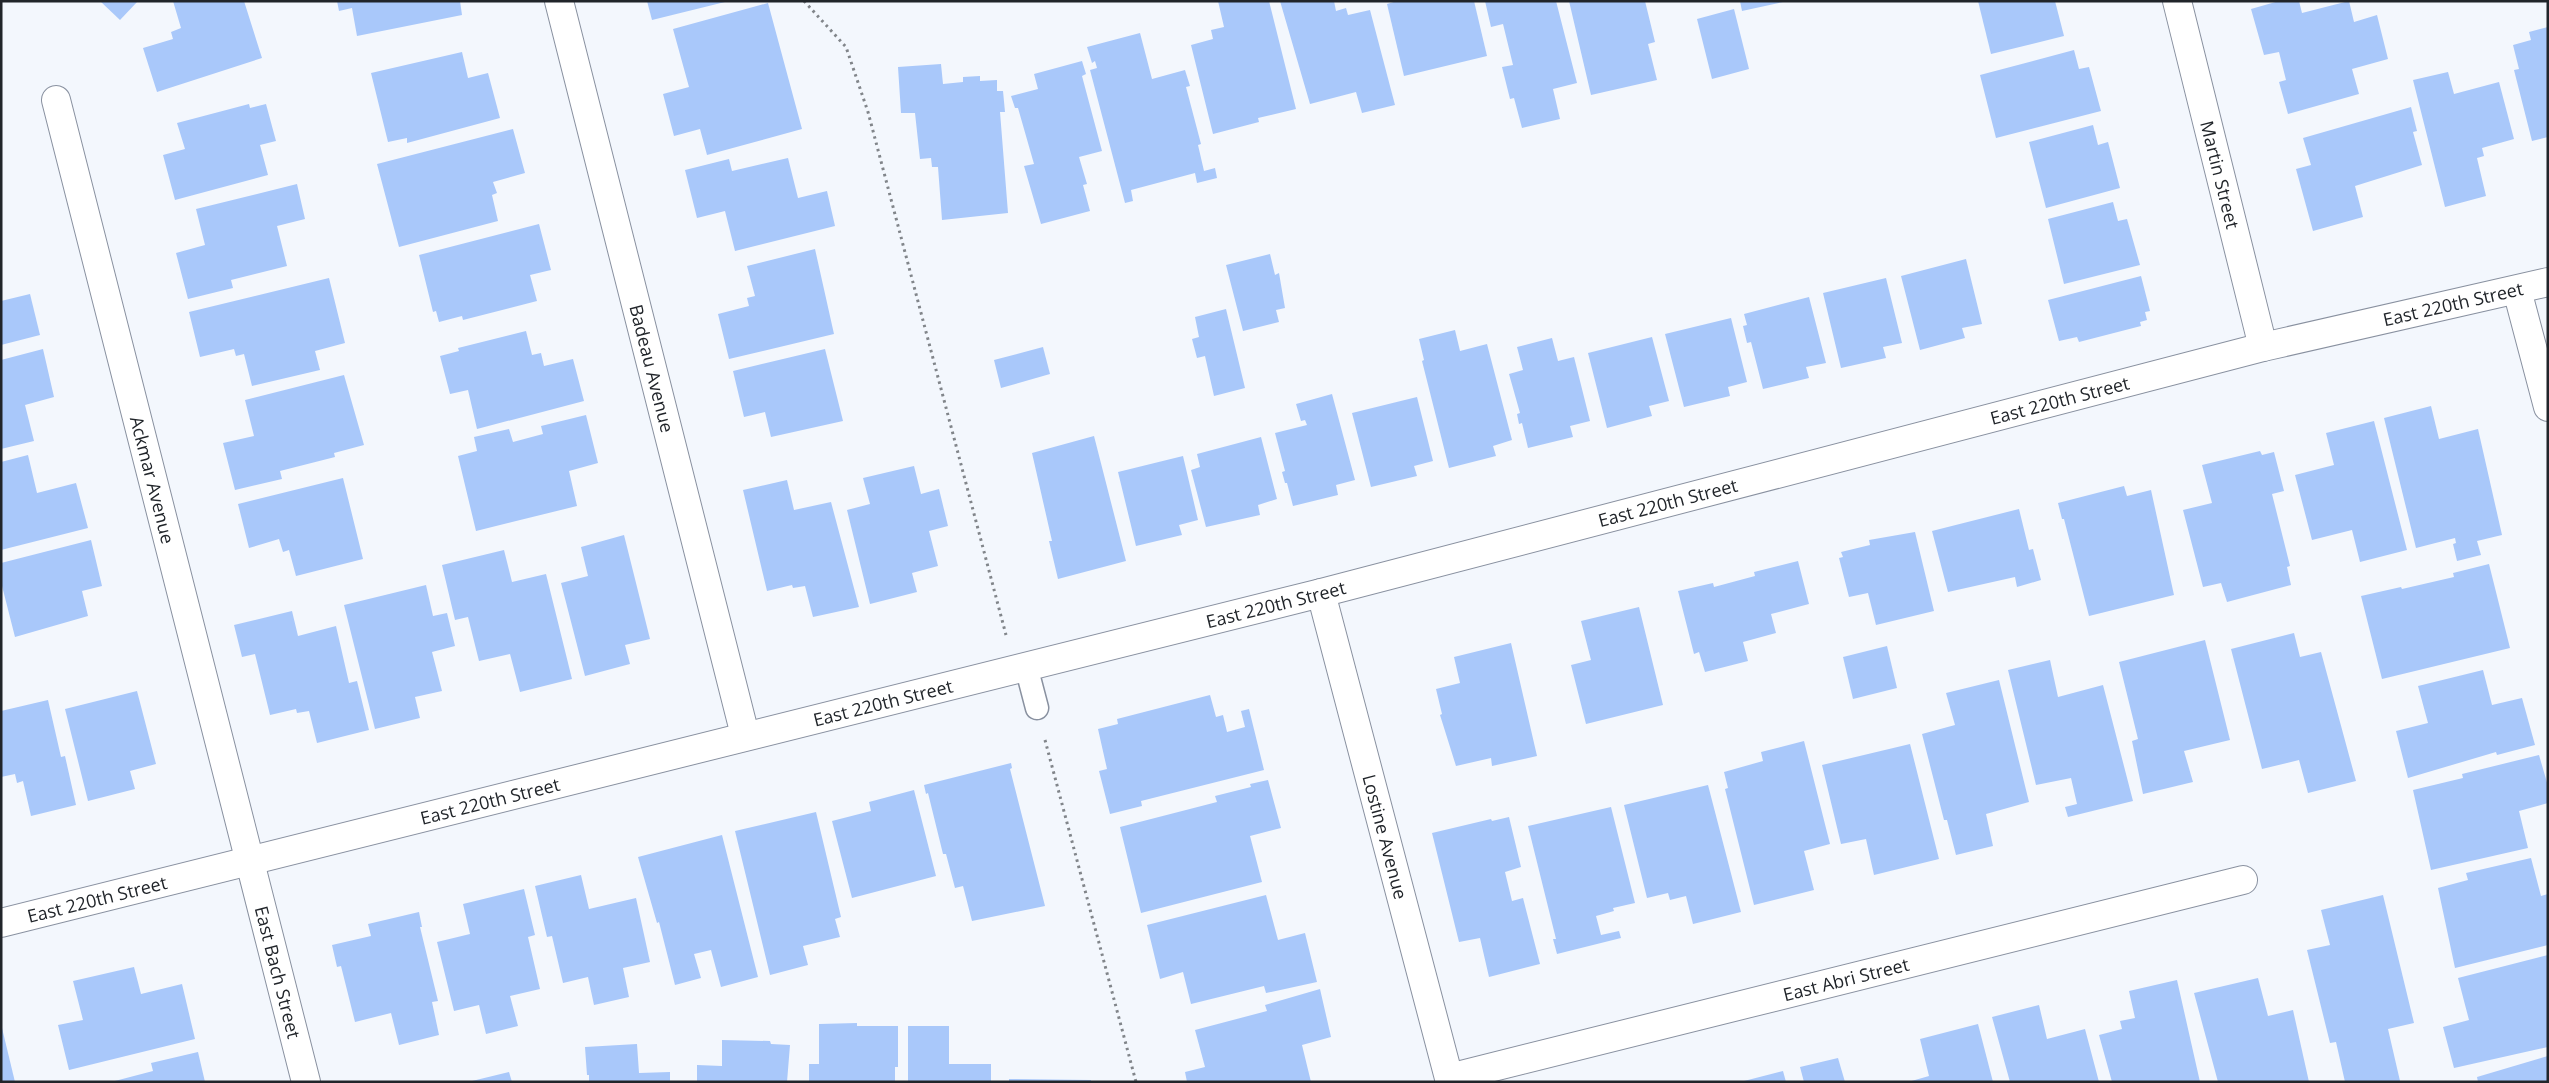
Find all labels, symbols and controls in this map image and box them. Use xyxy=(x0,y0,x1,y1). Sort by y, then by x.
street label: Martin Street xyxy=(2195,118,2245,231)
street label: East 220th Street xyxy=(2380,276,2525,331)
street label: Badeau Avenue xyxy=(624,302,680,435)
street label: East 220th Street xyxy=(1987,370,2132,430)
street label: Ackmar Avenue xyxy=(125,413,180,546)
street label: East 220th Street xyxy=(1596,473,1740,532)
street label: East 220th Street xyxy=(1203,575,1348,633)
street label: East 220th Street xyxy=(811,674,955,732)
street label: East 220th Street xyxy=(418,772,562,830)
street label: Lostine Avenue xyxy=(1357,772,1413,902)
street label: East 220th Street xyxy=(25,870,169,928)
street label: East Bach Street xyxy=(250,903,306,1041)
street label: East Abri Street xyxy=(1780,952,1911,1006)

